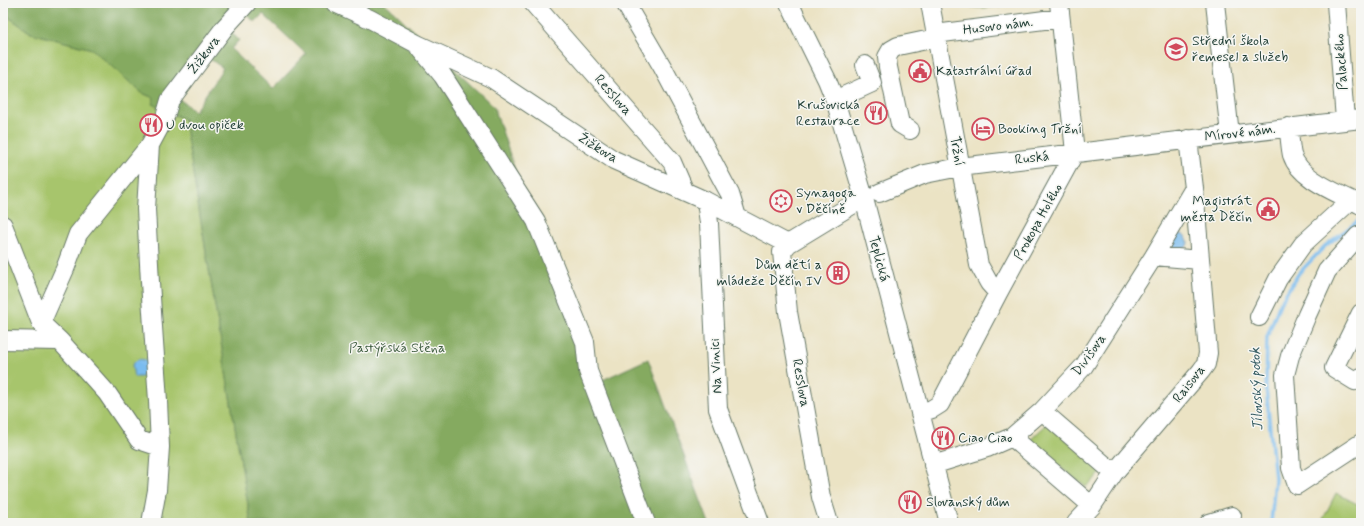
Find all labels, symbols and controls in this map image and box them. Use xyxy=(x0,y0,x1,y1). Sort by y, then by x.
street label: Husovo nám. xyxy=(962,13,1034,39)
street label: Žižkova xyxy=(184,32,224,78)
place label: Střední škola řemesel a služeb xyxy=(1192,32,1288,66)
street label: Palackého xyxy=(1330,33,1352,91)
school or university icon: Střední škola řemesel a služeb xyxy=(1163,36,1189,62)
public building icon: Katastrální úřad xyxy=(907,58,933,84)
place label: Katastrální úřad xyxy=(936,62,1032,80)
street label: Resslova xyxy=(590,71,636,119)
place label: Krušovická Restaurace xyxy=(796,96,860,130)
restaurant icon: Krušovická Restaurace xyxy=(863,100,889,126)
restaurant icon: U dvou opiček xyxy=(138,112,164,138)
place label: U dvou opiček xyxy=(166,116,244,134)
hotel icon: Booking Tržní xyxy=(970,116,996,142)
place label: Booking Tržní xyxy=(998,120,1082,138)
street label: Mírové nám. xyxy=(1203,120,1277,146)
street label: Žižkova xyxy=(575,129,621,167)
street label: Tržní xyxy=(946,135,968,167)
street label: Ruská xyxy=(1014,147,1050,169)
street label: Prokopa Holého xyxy=(1010,180,1066,264)
place label: Synagoga v Děčíně xyxy=(796,184,856,218)
synagogue icon: Synagoga v Děčíně xyxy=(768,188,794,214)
place label: Magistrát města Děčín xyxy=(1180,192,1253,226)
public building icon: Magistrát města Děčín xyxy=(1255,196,1281,222)
street label: Teplická xyxy=(864,234,894,284)
place label: Dům dětí a mládeže Děčín IV xyxy=(716,256,822,290)
building icon: Dům dětí a mládeže Děčín IV xyxy=(825,260,851,286)
street label: Divišova xyxy=(1068,331,1110,379)
street label: Na Vinici xyxy=(706,338,726,394)
park label: Pastýřská Stěna xyxy=(349,339,445,357)
water label: Jílovský potok xyxy=(1246,346,1268,431)
street label: Resslova xyxy=(788,358,814,408)
street label: Raisova xyxy=(1169,362,1209,406)
restaurant icon: Ciao Ciao xyxy=(930,425,956,451)
place label: Ciao Ciao xyxy=(958,429,1013,447)
restaurant icon: Slovanský dům xyxy=(897,489,923,515)
place label: Slovanský dům xyxy=(926,493,1010,511)

